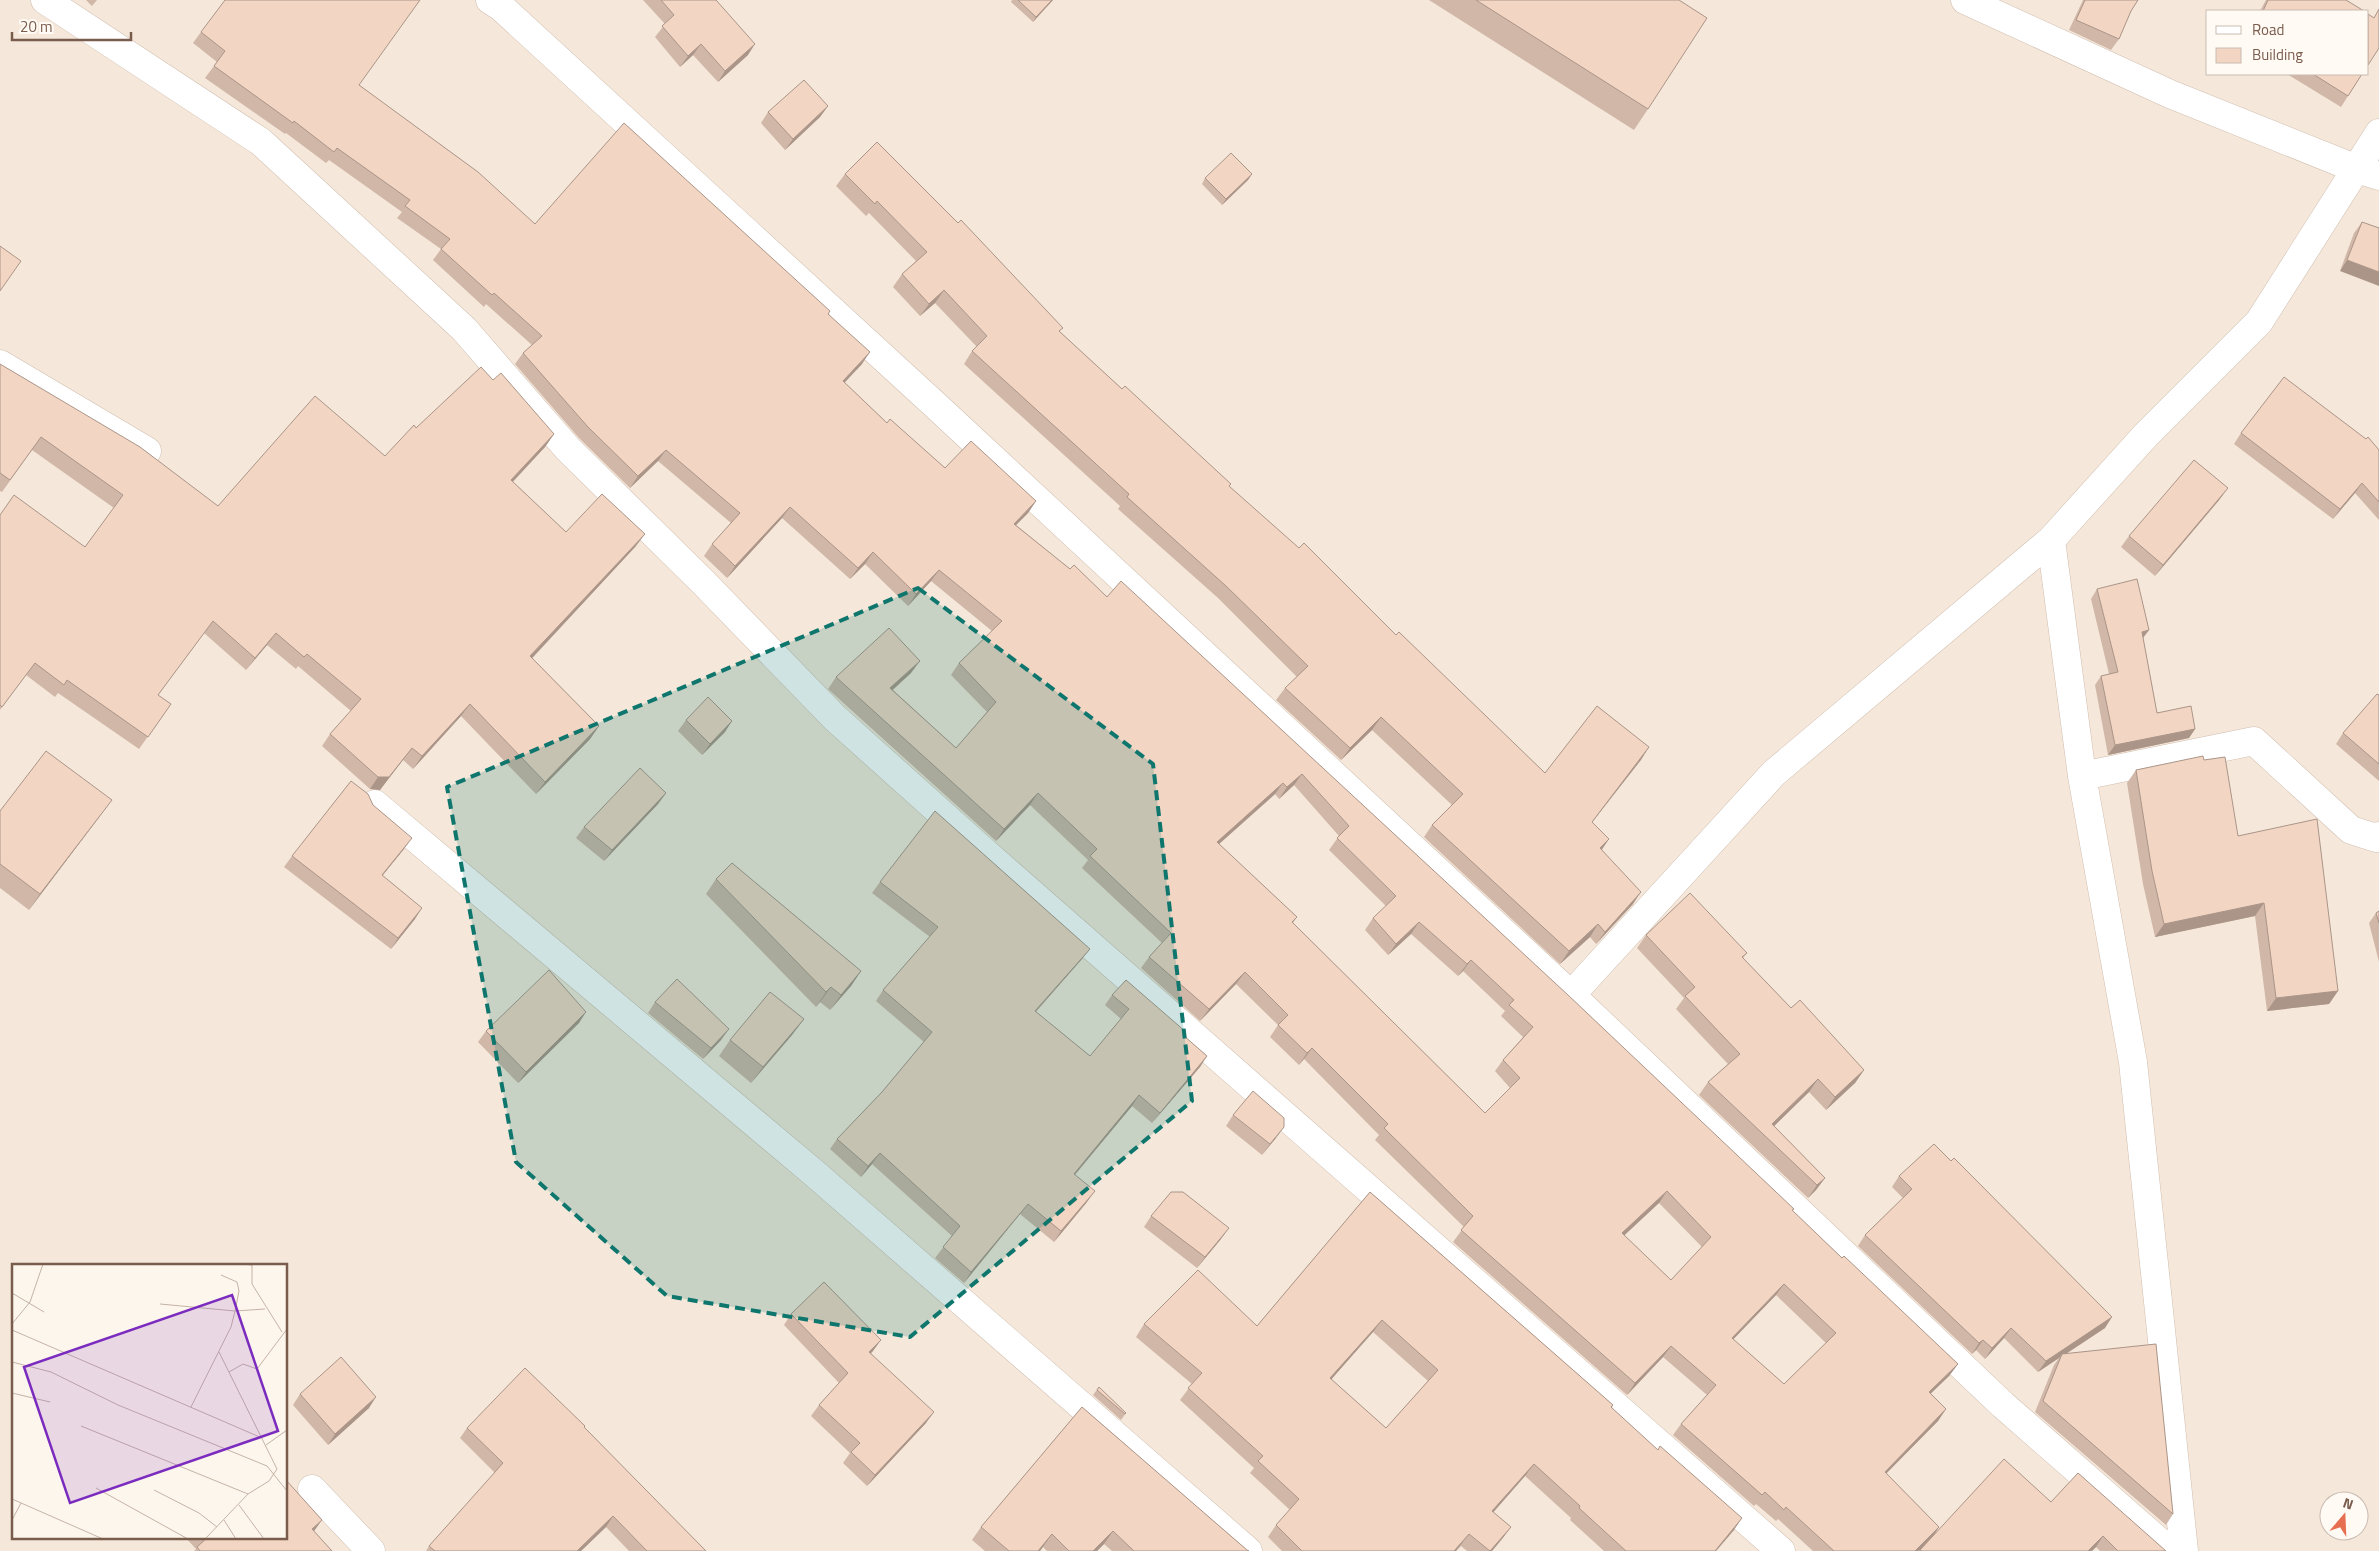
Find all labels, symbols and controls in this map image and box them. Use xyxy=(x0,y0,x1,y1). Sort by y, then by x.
scale bar xyxy=(12,10,131,42)
legend xyxy=(2206,10,2369,75)
text: 20 m xyxy=(20,15,53,38)
text: Road xyxy=(2252,18,2284,41)
text: Building xyxy=(2252,43,2303,66)
inset map xyxy=(12,1264,288,1538)
north arrow xyxy=(2319,1491,2369,1541)
text: N xyxy=(2340,1492,2356,1515)

